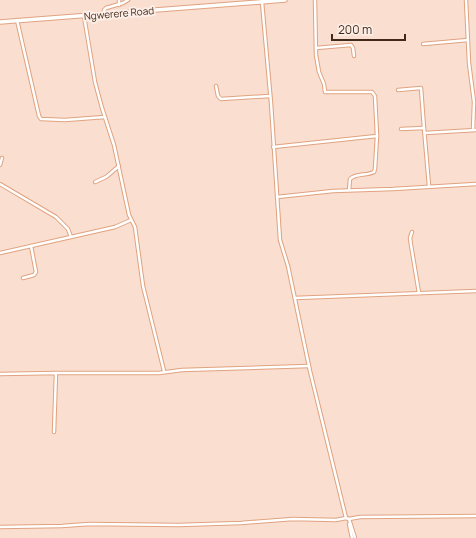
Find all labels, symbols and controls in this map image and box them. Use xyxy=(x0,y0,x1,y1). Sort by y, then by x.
street label: Ngwerere Road xyxy=(83,3,155,23)
scale bar xyxy=(332,16,405,42)
text: 200 m xyxy=(338,21,372,38)

